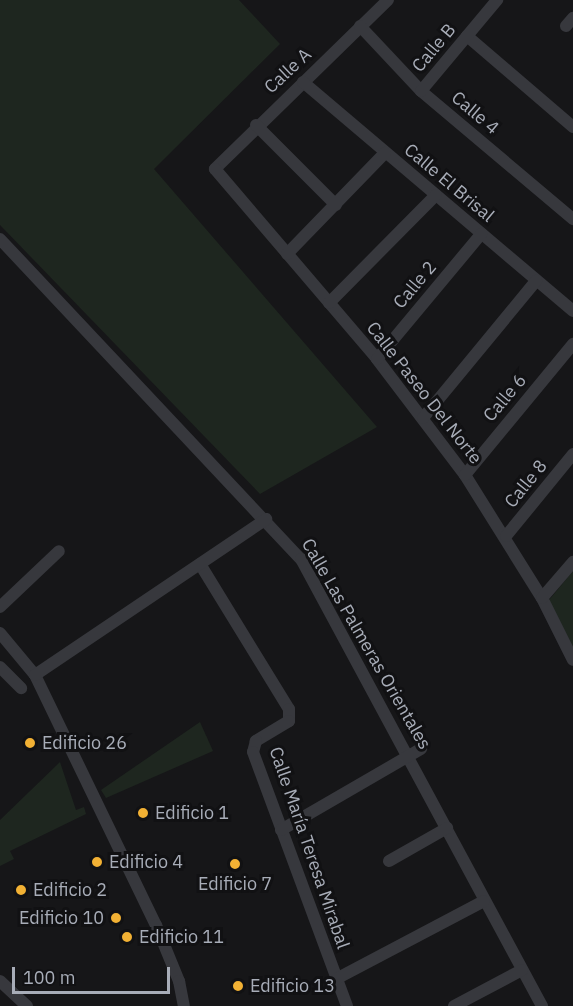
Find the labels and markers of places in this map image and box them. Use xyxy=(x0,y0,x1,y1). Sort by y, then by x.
place label: Edificio 26 xyxy=(42,732,127,754)
marker: Edificio 26 xyxy=(23,736,37,750)
place label: Edificio 1 xyxy=(155,802,229,824)
marker: Edificio 1 xyxy=(136,806,150,820)
place label: Edificio 4 xyxy=(109,851,183,873)
marker: Edificio 4 xyxy=(90,855,104,869)
marker: Edificio 7 xyxy=(228,857,242,871)
place label: Edificio 7 xyxy=(198,873,272,895)
place label: Edificio 2 xyxy=(33,879,107,901)
marker: Edificio 2 xyxy=(14,883,28,897)
place label: Edificio 10 xyxy=(19,907,104,929)
marker: Edificio 10 xyxy=(109,911,123,925)
place label: Edificio 11 xyxy=(139,926,224,948)
marker: Edificio 11 xyxy=(120,930,134,944)
place label: Edificio 13 xyxy=(250,975,335,997)
marker: Edificio 13 xyxy=(231,979,245,993)

